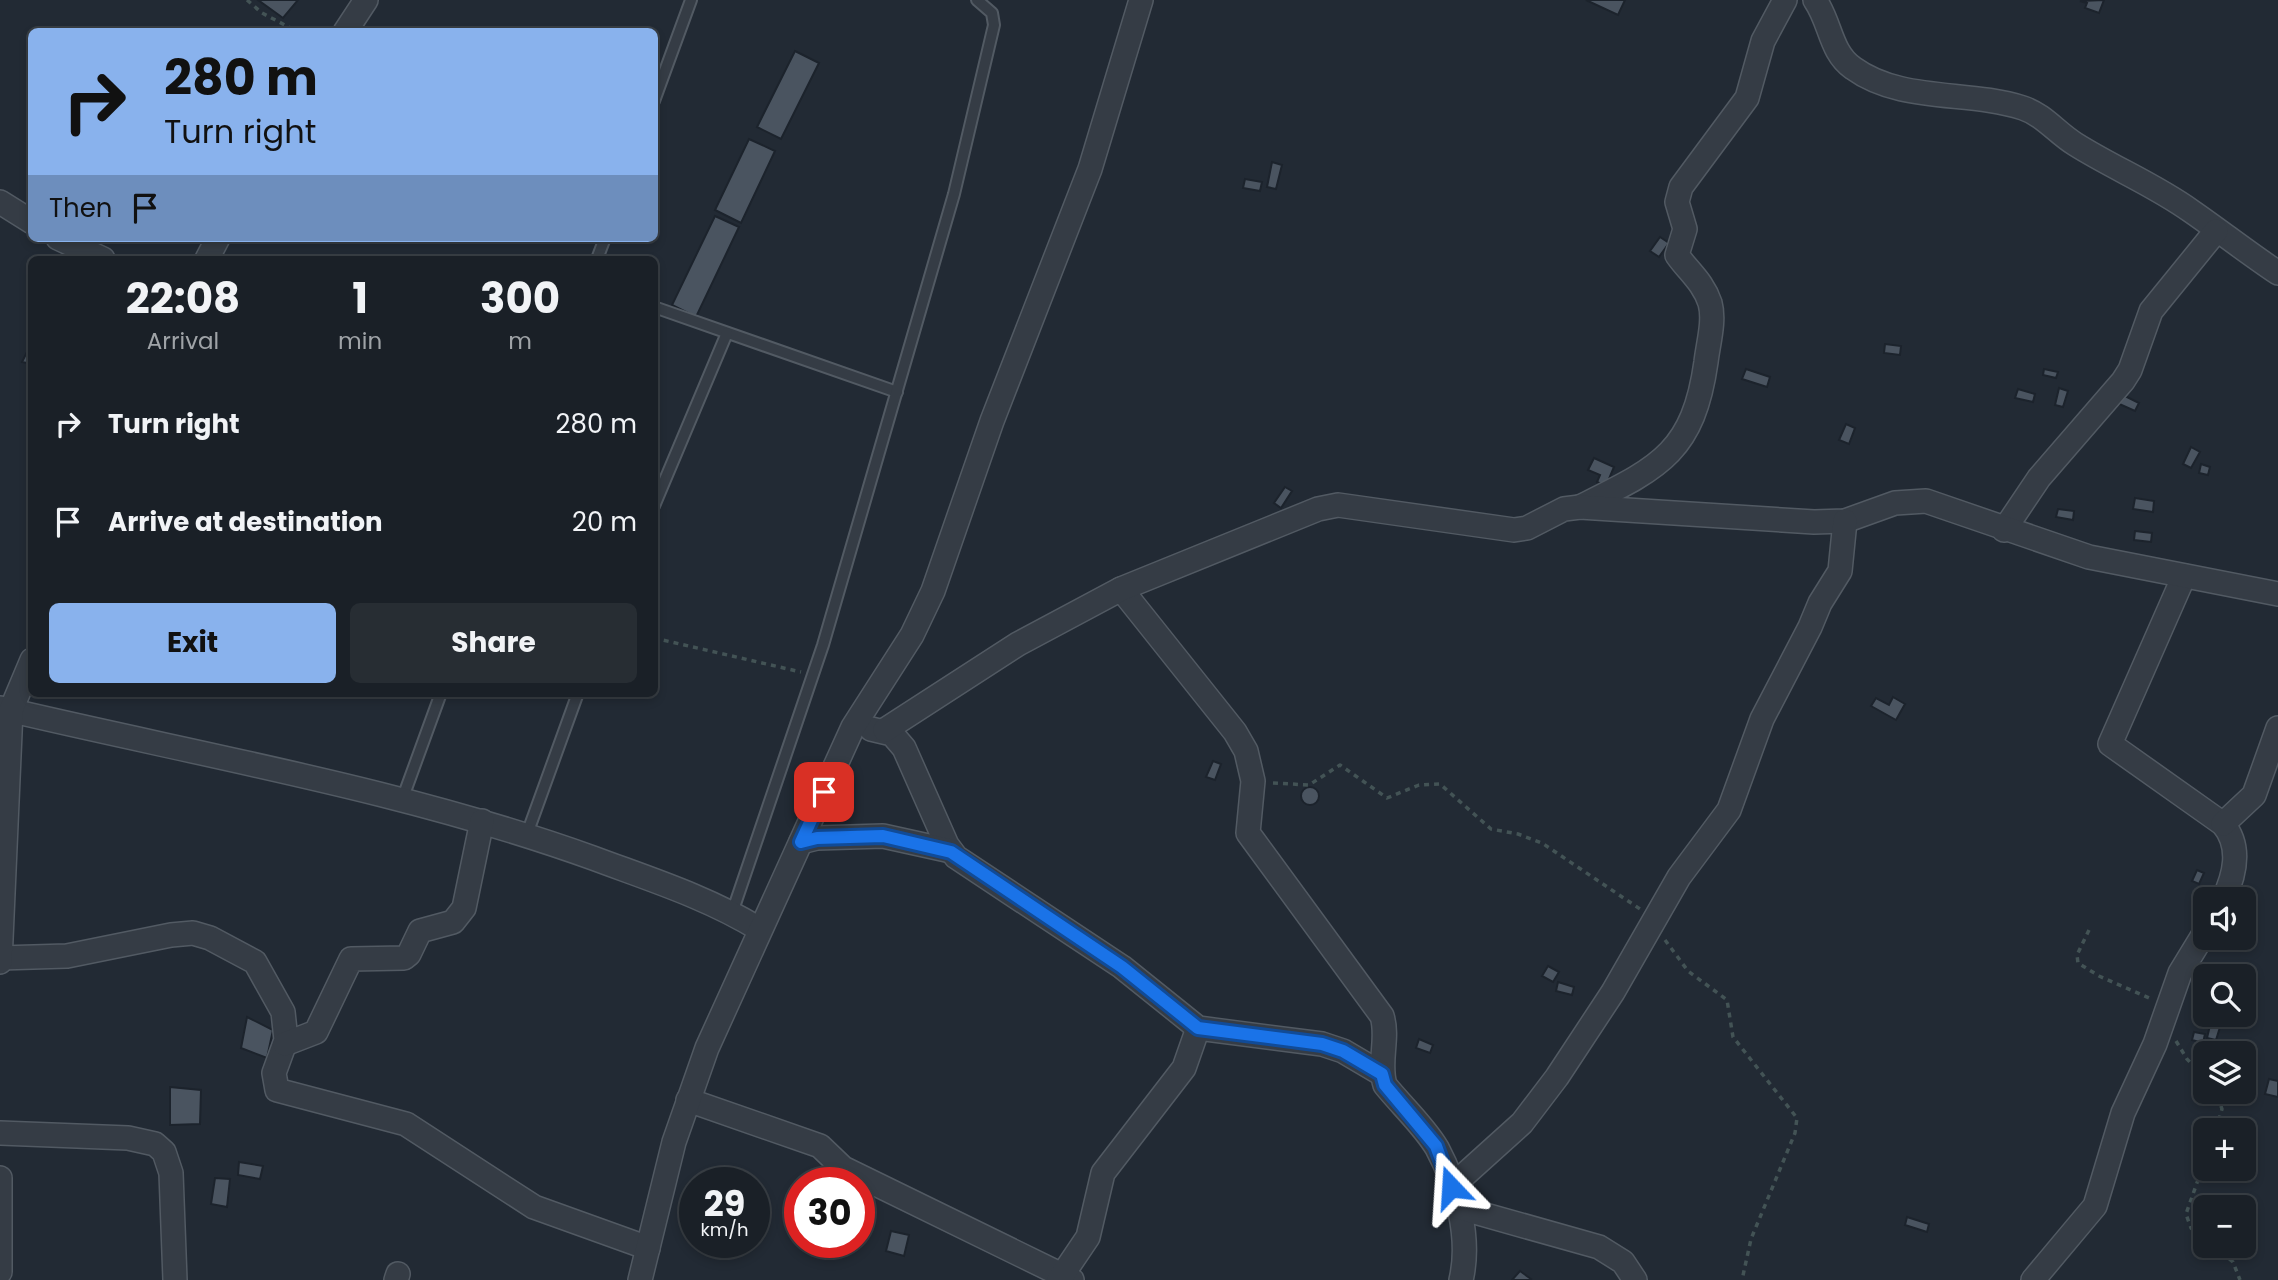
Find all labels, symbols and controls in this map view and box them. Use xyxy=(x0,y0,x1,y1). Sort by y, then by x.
text: 280 m xyxy=(164,44,318,112)
icon: right xyxy=(49,56,140,147)
text: Turn right xyxy=(164,109,316,154)
icon: arrive xyxy=(126,189,164,227)
text: Then xyxy=(49,190,112,226)
text: 22:08 xyxy=(126,269,240,328)
text: 1 xyxy=(352,269,368,328)
text: 300 xyxy=(480,269,560,328)
text: Arrival xyxy=(147,325,219,357)
text: min xyxy=(338,325,382,357)
text: m xyxy=(508,325,532,357)
icon: right xyxy=(49,405,87,443)
text: Turn right xyxy=(108,406,240,442)
text: 280 m xyxy=(556,406,637,442)
icon: arrive xyxy=(49,503,87,541)
text: Arrive at destination xyxy=(108,504,383,540)
text: 20 m xyxy=(572,504,637,540)
button: Exit xyxy=(49,603,336,683)
button: Share xyxy=(350,603,637,683)
pin xyxy=(794,762,854,822)
icon: arrive xyxy=(805,773,843,811)
map controls xyxy=(2193,887,2256,1258)
button: sound xyxy=(2193,887,2256,950)
button: search xyxy=(2193,964,2256,1027)
button: layers xyxy=(2193,1041,2256,1104)
button: + xyxy=(2193,1118,2256,1181)
position arrow xyxy=(1414,1150,1488,1224)
speed limit sign: 30 xyxy=(784,1167,875,1258)
text: 29 xyxy=(704,1179,745,1228)
button: − xyxy=(2193,1195,2256,1258)
text: km/h xyxy=(701,1217,748,1242)

